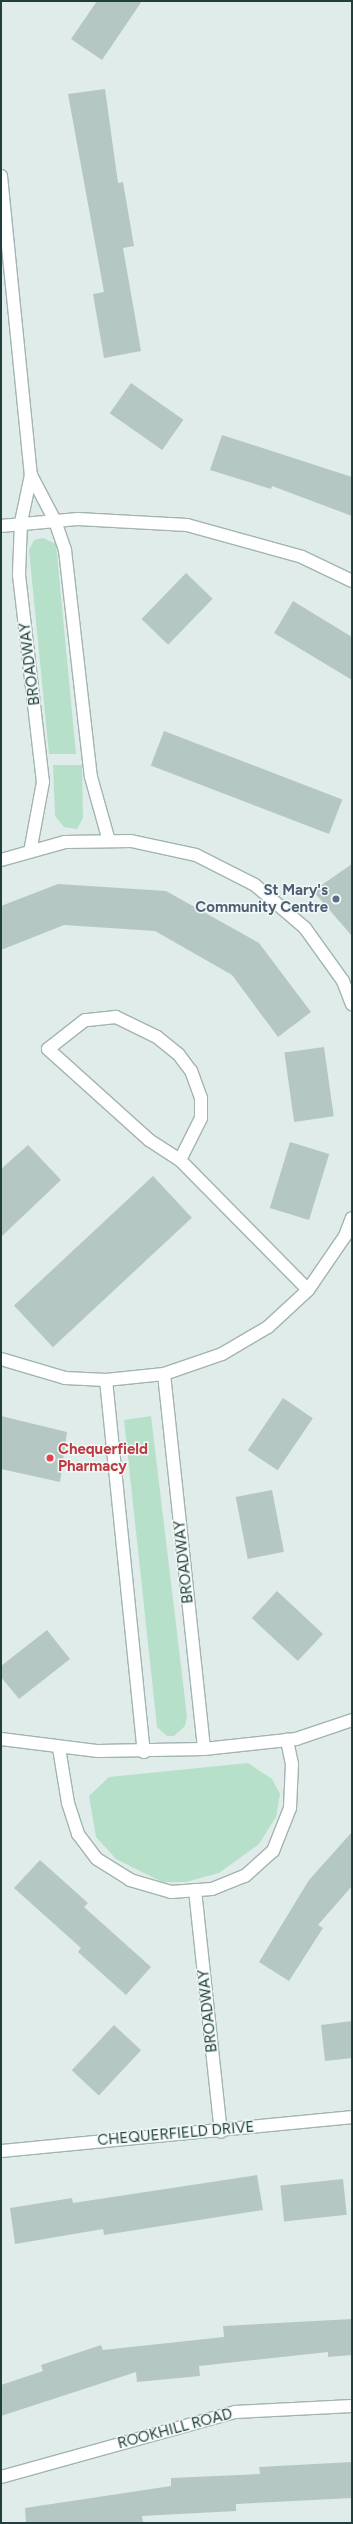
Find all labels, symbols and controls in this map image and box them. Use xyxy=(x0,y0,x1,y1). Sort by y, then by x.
street label: BROADWAY xyxy=(16,621,44,707)
place label: St Mary's Community Centre xyxy=(195,881,328,916)
marker: St Mary's Community Centre xyxy=(331,894,341,904)
place label: Chequerfield Pharmacy xyxy=(58,1440,148,1475)
marker: Chequerfield Pharmacy xyxy=(45,1453,55,1463)
street label: BROADWAY xyxy=(171,1520,197,1604)
street label: BROADWAY xyxy=(195,1969,221,2053)
street label: CHEQUERFIELD DRIVE xyxy=(97,2118,255,2150)
street label: ROOKHILL ROAD xyxy=(116,2405,234,2453)

